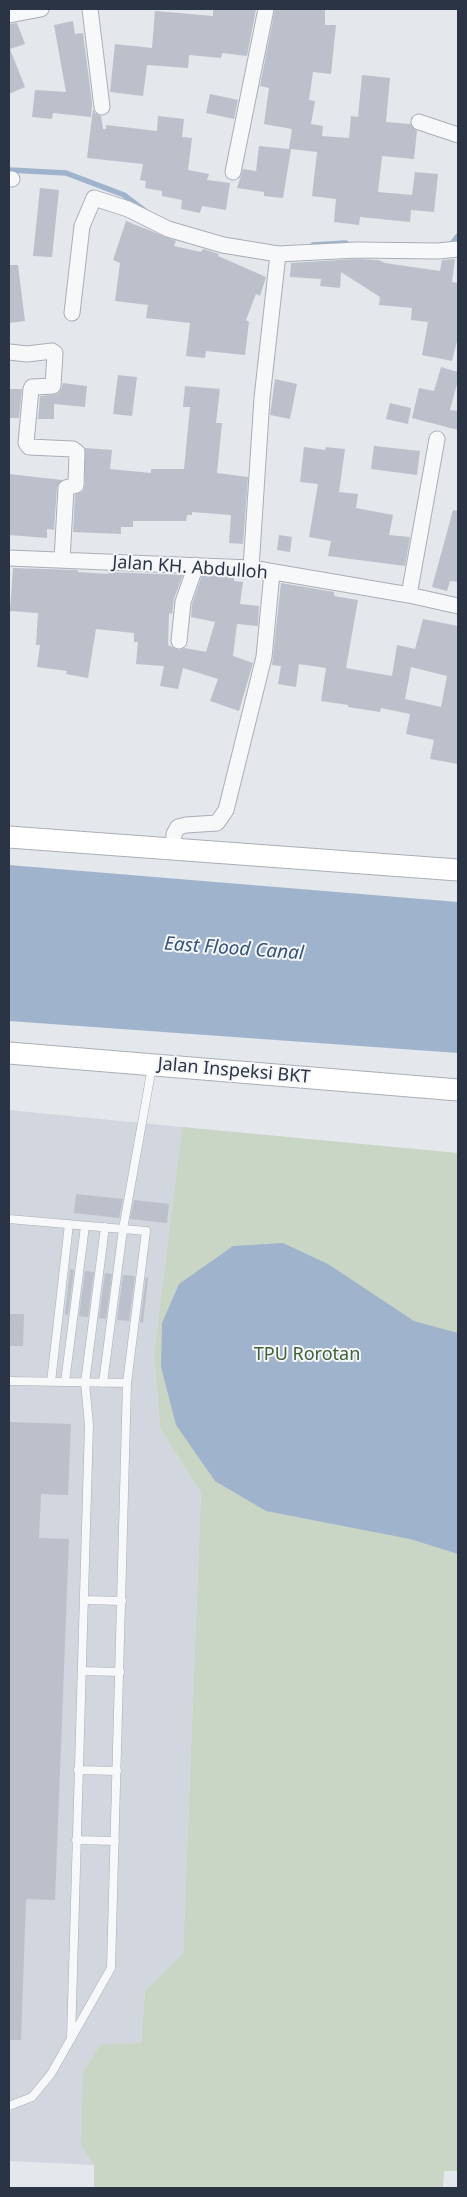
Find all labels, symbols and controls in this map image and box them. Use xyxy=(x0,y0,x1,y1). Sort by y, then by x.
street label: Jalan KH. Abdulloh xyxy=(112,552,268,584)
water label: East Flood Canal xyxy=(163,933,305,965)
street label: Jalan Inspeksi BKT xyxy=(157,1054,311,1088)
park label: TPU Rorotan xyxy=(254,1344,360,1366)

